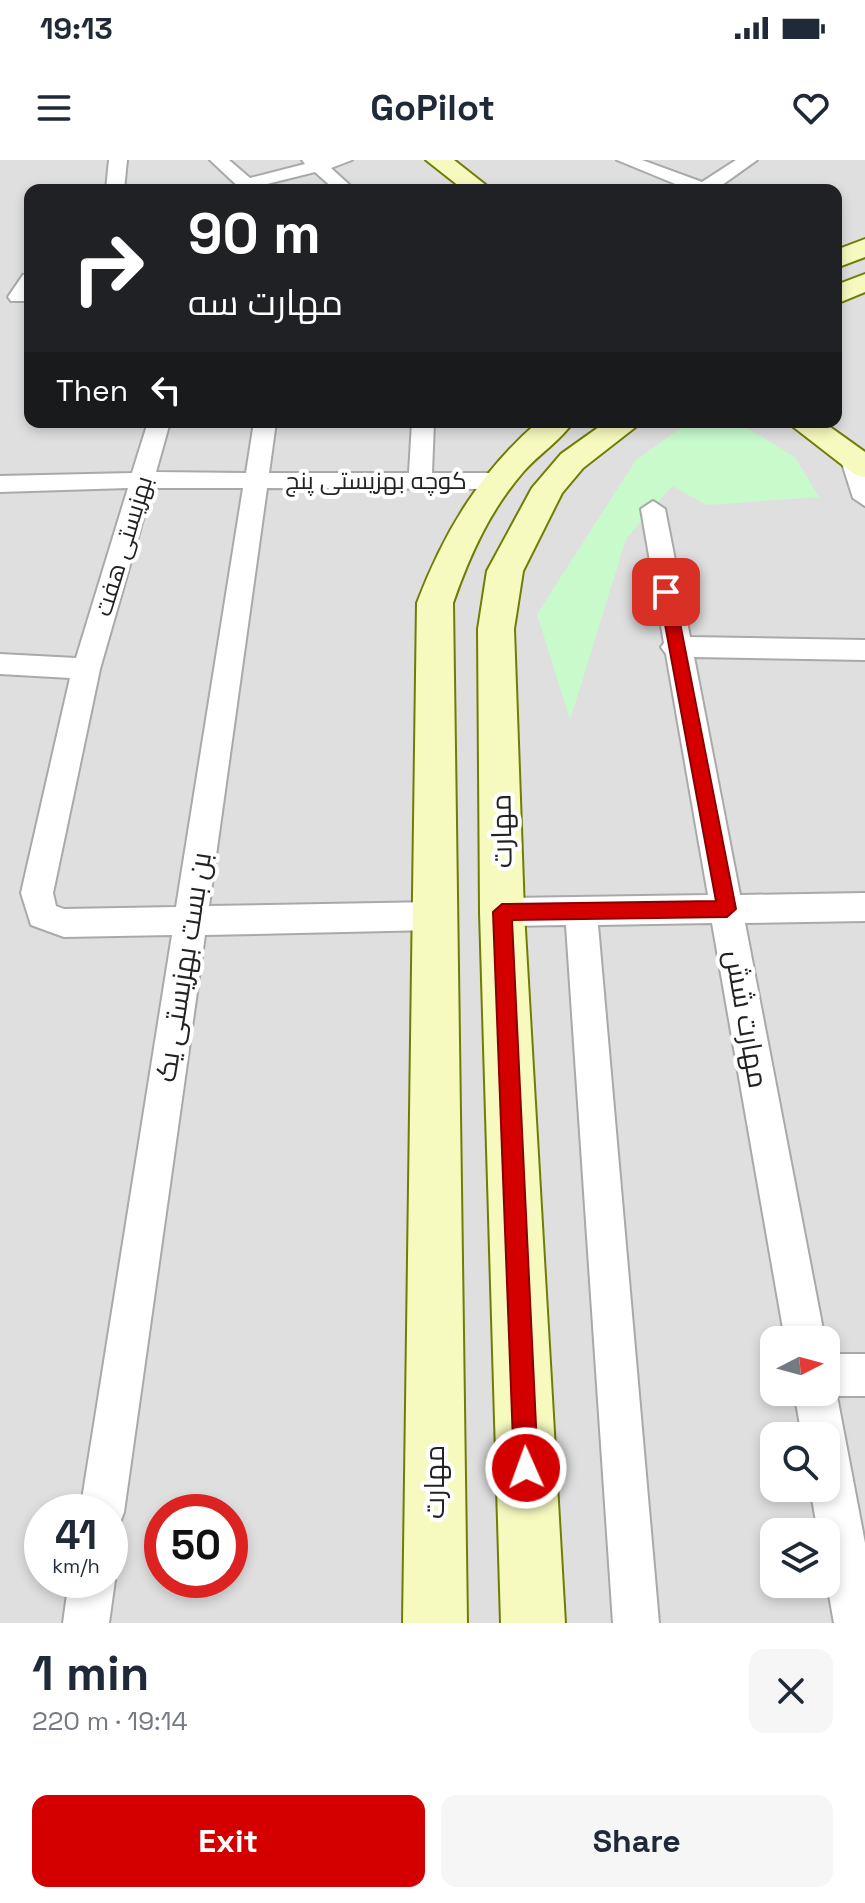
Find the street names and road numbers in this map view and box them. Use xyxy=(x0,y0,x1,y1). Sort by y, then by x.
street label: کوچه بهزیستی پنج xyxy=(285,465,467,497)
street label: بهزیستی هفت xyxy=(87,472,159,620)
street label: مهارت xyxy=(482,794,520,868)
street label: بن بست بهزیستی یک xyxy=(147,849,219,1085)
street label: مهارت شش xyxy=(717,947,777,1091)
street label: مهارت xyxy=(416,1445,452,1519)

